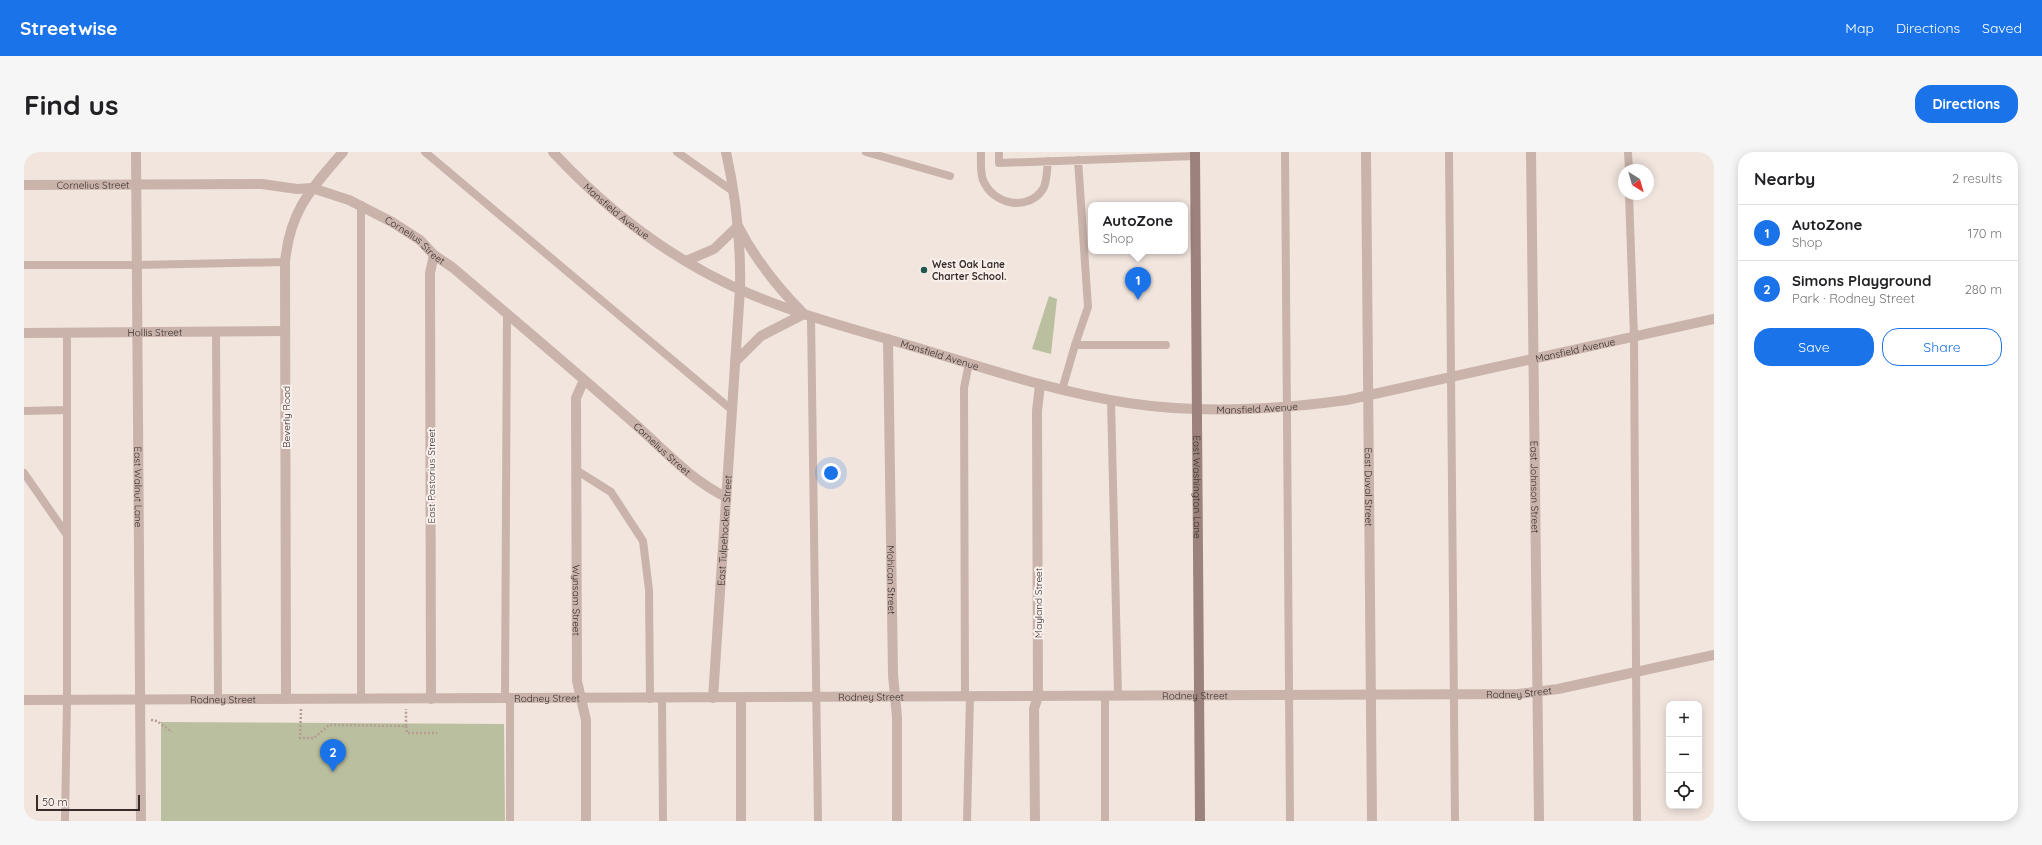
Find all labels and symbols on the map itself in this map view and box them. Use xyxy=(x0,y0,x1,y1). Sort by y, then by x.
north arrow xyxy=(1618,164,1654,200)
street label: Cornelius Street xyxy=(57,179,130,192)
street label: Mansfield Avenue xyxy=(581,180,652,243)
street label: Cornelius Street xyxy=(383,213,448,268)
place label: West Oak Lane Charter School. xyxy=(932,258,1007,283)
marker: West Oak Lane Charter School. xyxy=(919,265,929,275)
pin: 1 xyxy=(1125,267,1151,300)
street label: Hollis Street xyxy=(128,326,183,339)
street label: Mansfield Avenue xyxy=(1534,335,1617,365)
street label: Mansfield Avenue xyxy=(899,337,981,373)
street label: Beverly Road xyxy=(280,386,293,448)
street label: Mansfield Avenue xyxy=(1216,400,1299,417)
street label: Cornelius Street xyxy=(631,420,694,479)
street label: East Pastorius Street xyxy=(425,428,438,524)
street label: East Washington Lane xyxy=(1190,435,1204,539)
street label: East Johnson Street xyxy=(1527,441,1542,534)
street label: East Walnut Lane xyxy=(131,446,145,528)
street label: East Duval Street xyxy=(1362,447,1375,527)
your location xyxy=(821,463,841,483)
street label: East Tulpehocken Street xyxy=(714,474,735,586)
street label: Mohican Street xyxy=(884,545,898,615)
street label: Wynsam Street xyxy=(570,565,583,637)
street label: Mayland Street xyxy=(1032,567,1045,638)
street label: Rodney Street xyxy=(1486,684,1553,701)
street label: Rodney Street xyxy=(1162,689,1229,702)
street label: Rodney Street xyxy=(838,690,905,704)
street label: Rodney Street xyxy=(514,692,581,705)
street label: Rodney Street xyxy=(190,693,257,706)
pin: 2 xyxy=(320,739,346,772)
scale bar xyxy=(36,793,140,812)

